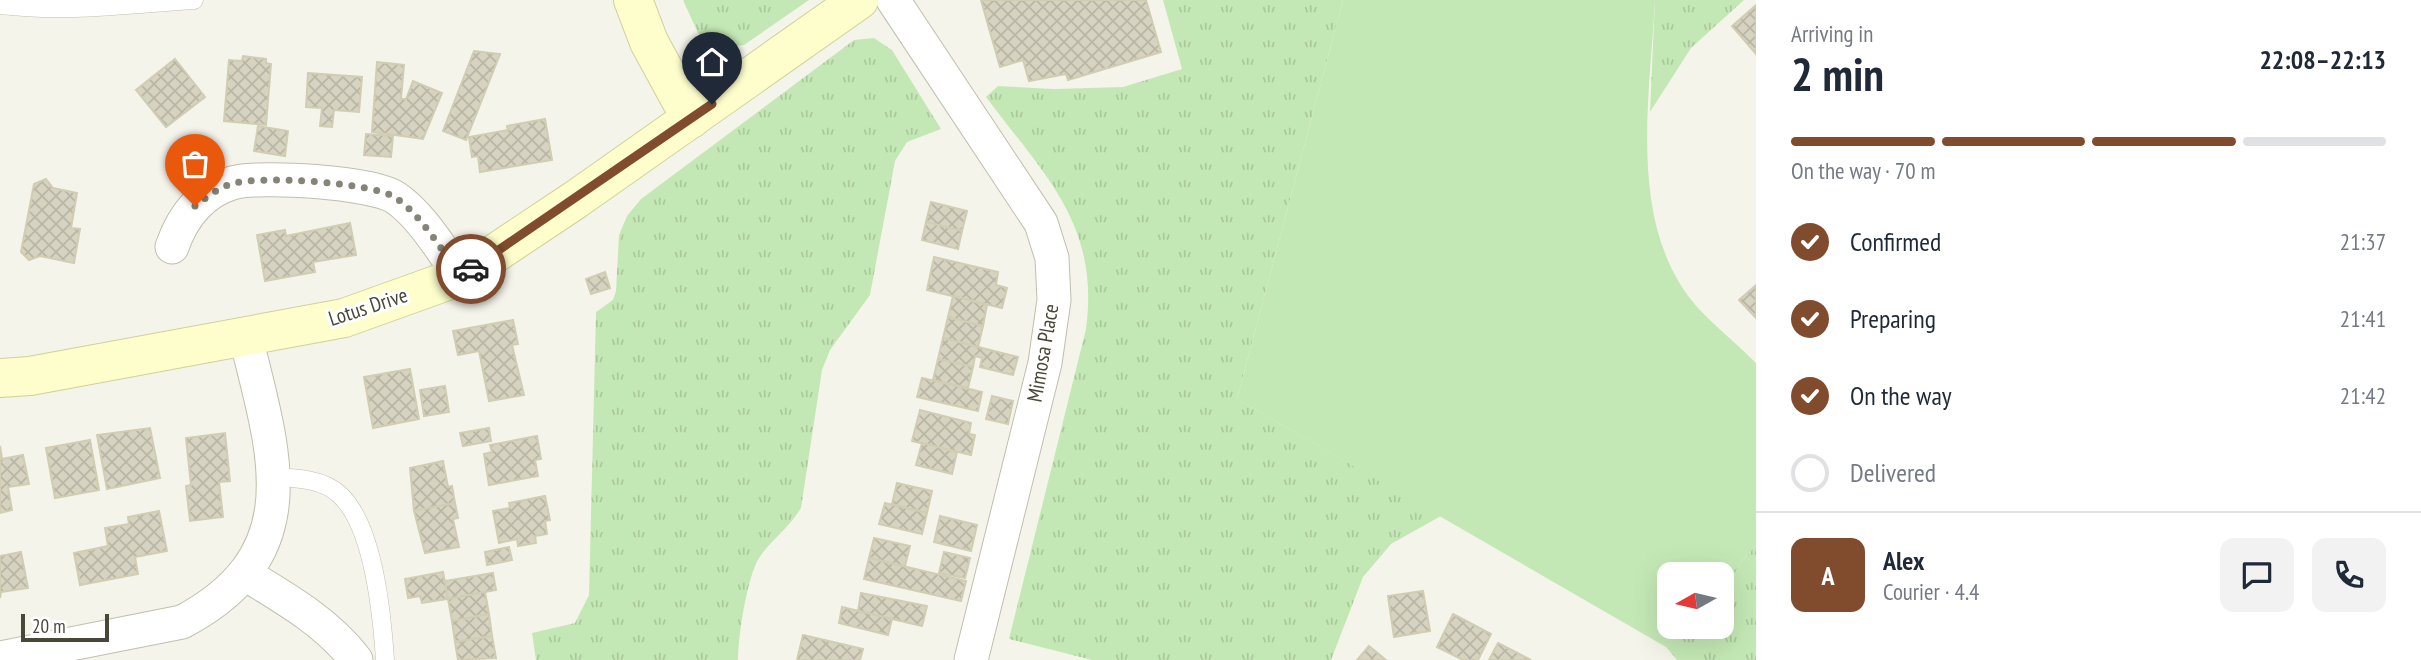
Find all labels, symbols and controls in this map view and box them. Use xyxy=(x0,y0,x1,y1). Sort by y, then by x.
text: Arriving in xyxy=(1791,19,1873,48)
pin xyxy=(682,32,742,104)
icon: home xyxy=(693,43,731,81)
text: 22:08–22:13 xyxy=(2259,43,2386,76)
text: 2 min xyxy=(1791,44,1884,104)
pin xyxy=(165,134,225,206)
icon: bag xyxy=(176,145,214,183)
text: On the way · 70 m xyxy=(1791,156,1935,185)
icon: check xyxy=(1791,223,1829,261)
text: Confirmed xyxy=(1850,225,1941,258)
text: 21:37 xyxy=(2340,227,2386,256)
courier xyxy=(436,234,506,304)
icon: car xyxy=(452,250,490,288)
street label: Lotus Drive xyxy=(325,281,411,332)
icon: check xyxy=(1791,300,1829,338)
street label: Mimosa Place xyxy=(1021,302,1064,404)
text: Preparing xyxy=(1850,302,1936,335)
text: 21:41 xyxy=(2340,304,2386,333)
icon: check xyxy=(1791,377,1829,415)
text: On the way xyxy=(1850,379,1952,412)
text: 21:42 xyxy=(2340,381,2386,410)
text: Delivered xyxy=(1850,456,1936,489)
button: chat xyxy=(2220,538,2294,612)
button: phone xyxy=(2312,538,2386,612)
text: Alex xyxy=(1883,544,1924,577)
text: A xyxy=(1821,559,1835,592)
north arrow xyxy=(1657,562,1734,639)
map controls xyxy=(1657,562,1734,639)
text: Courier · 4.4 xyxy=(1883,577,1979,606)
scale bar xyxy=(21,611,108,643)
text: 20 m xyxy=(32,614,66,638)

